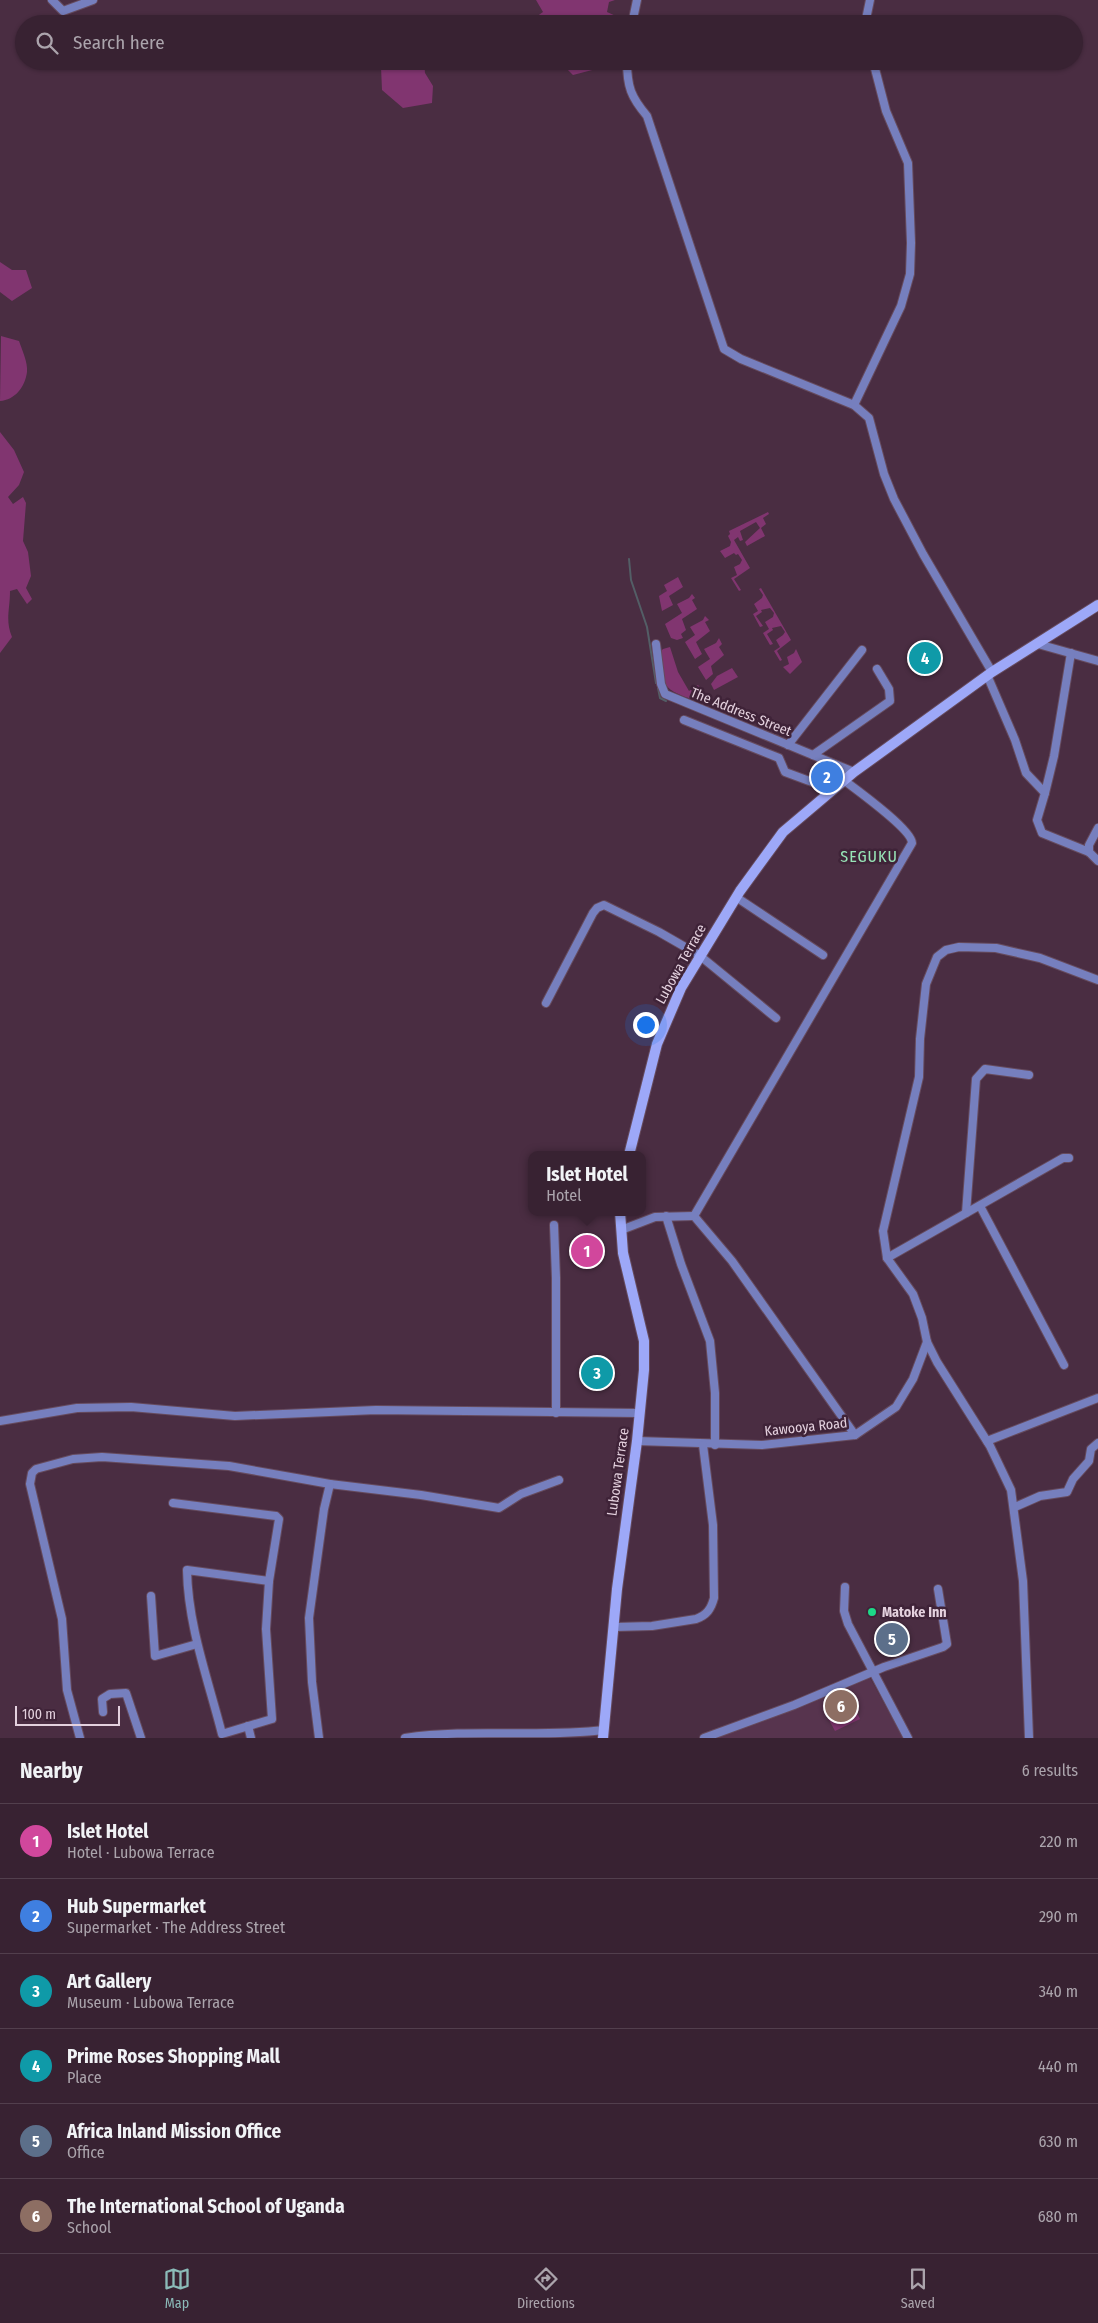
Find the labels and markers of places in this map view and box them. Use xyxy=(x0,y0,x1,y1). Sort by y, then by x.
pin: 4 xyxy=(909,639,941,677)
pin: 2 xyxy=(811,758,843,796)
pin: 1 xyxy=(571,1232,603,1270)
pin: 3 xyxy=(581,1354,613,1392)
place label: Matoke Inn xyxy=(882,1604,947,1621)
marker: Matoke Inn xyxy=(866,1606,878,1618)
pin: 5 xyxy=(876,1620,908,1658)
pin: 6 xyxy=(825,1687,857,1725)

